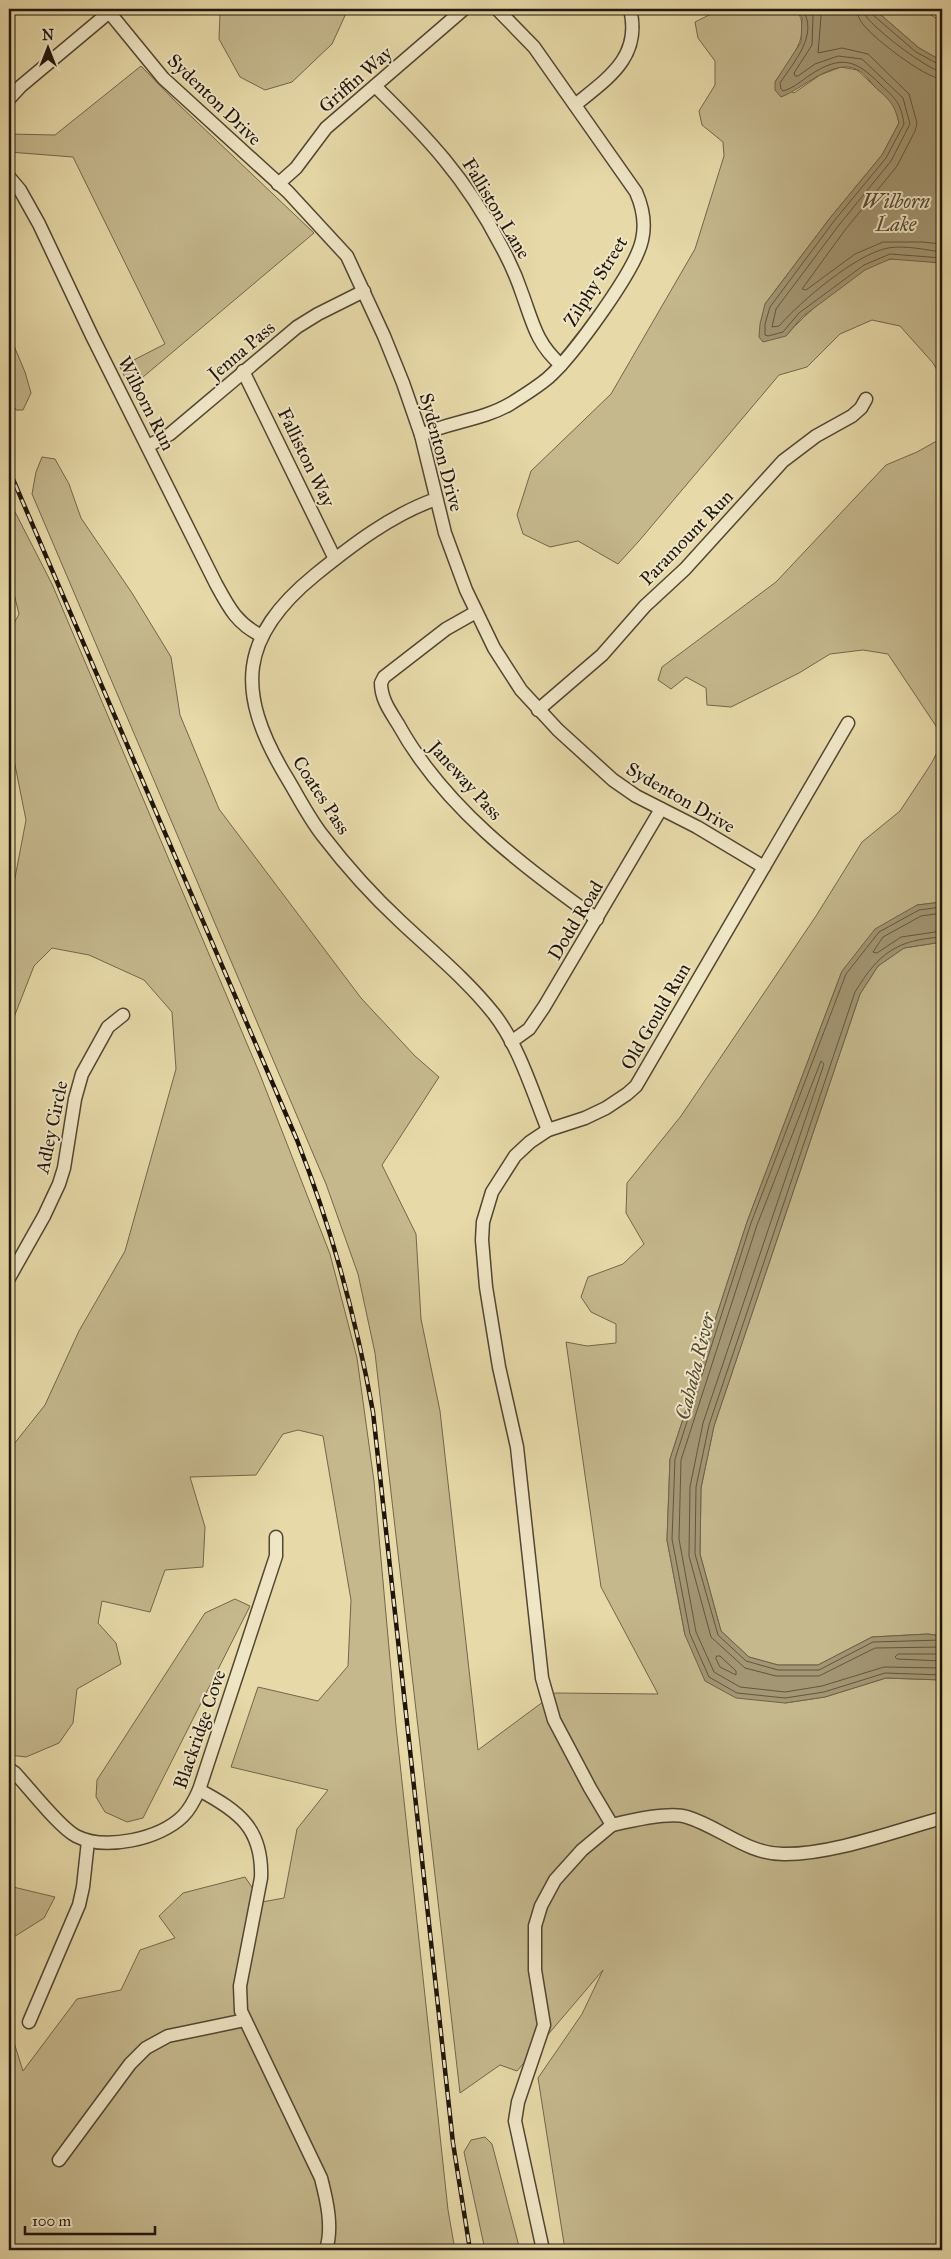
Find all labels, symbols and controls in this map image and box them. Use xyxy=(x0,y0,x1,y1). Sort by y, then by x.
north arrow xyxy=(22,22,72,72)
text: N xyxy=(42,27,54,44)
street label: Griffin Way xyxy=(314,41,397,117)
street label: Sydenton Drive xyxy=(163,49,267,150)
street label: Falliston Lane xyxy=(457,154,536,263)
water label: Wilborn Lake xyxy=(862,189,930,236)
street label: Zilphy Street xyxy=(559,232,632,331)
street label: Jenna Pass xyxy=(202,316,280,387)
street label: Wilborn Run xyxy=(113,352,180,454)
street label: Sydenton Drive xyxy=(415,390,468,514)
street label: Falliston Way xyxy=(273,404,341,511)
street label: Paramount Run xyxy=(635,485,738,590)
street label: Janeway Pass xyxy=(422,734,507,826)
street label: Coates Pass xyxy=(288,752,355,839)
street label: Sydenton Drive xyxy=(622,757,739,838)
street label: Dodd Road xyxy=(543,876,608,964)
street label: Old Gould Run xyxy=(616,959,695,1074)
street label: Adley Circle xyxy=(30,1078,73,1177)
water label: Cahaba River xyxy=(670,1308,720,1422)
street label: Blackridge Cove xyxy=(168,1666,232,1792)
scale bar xyxy=(25,2204,155,2236)
text: 100 m xyxy=(32,2212,72,2230)

